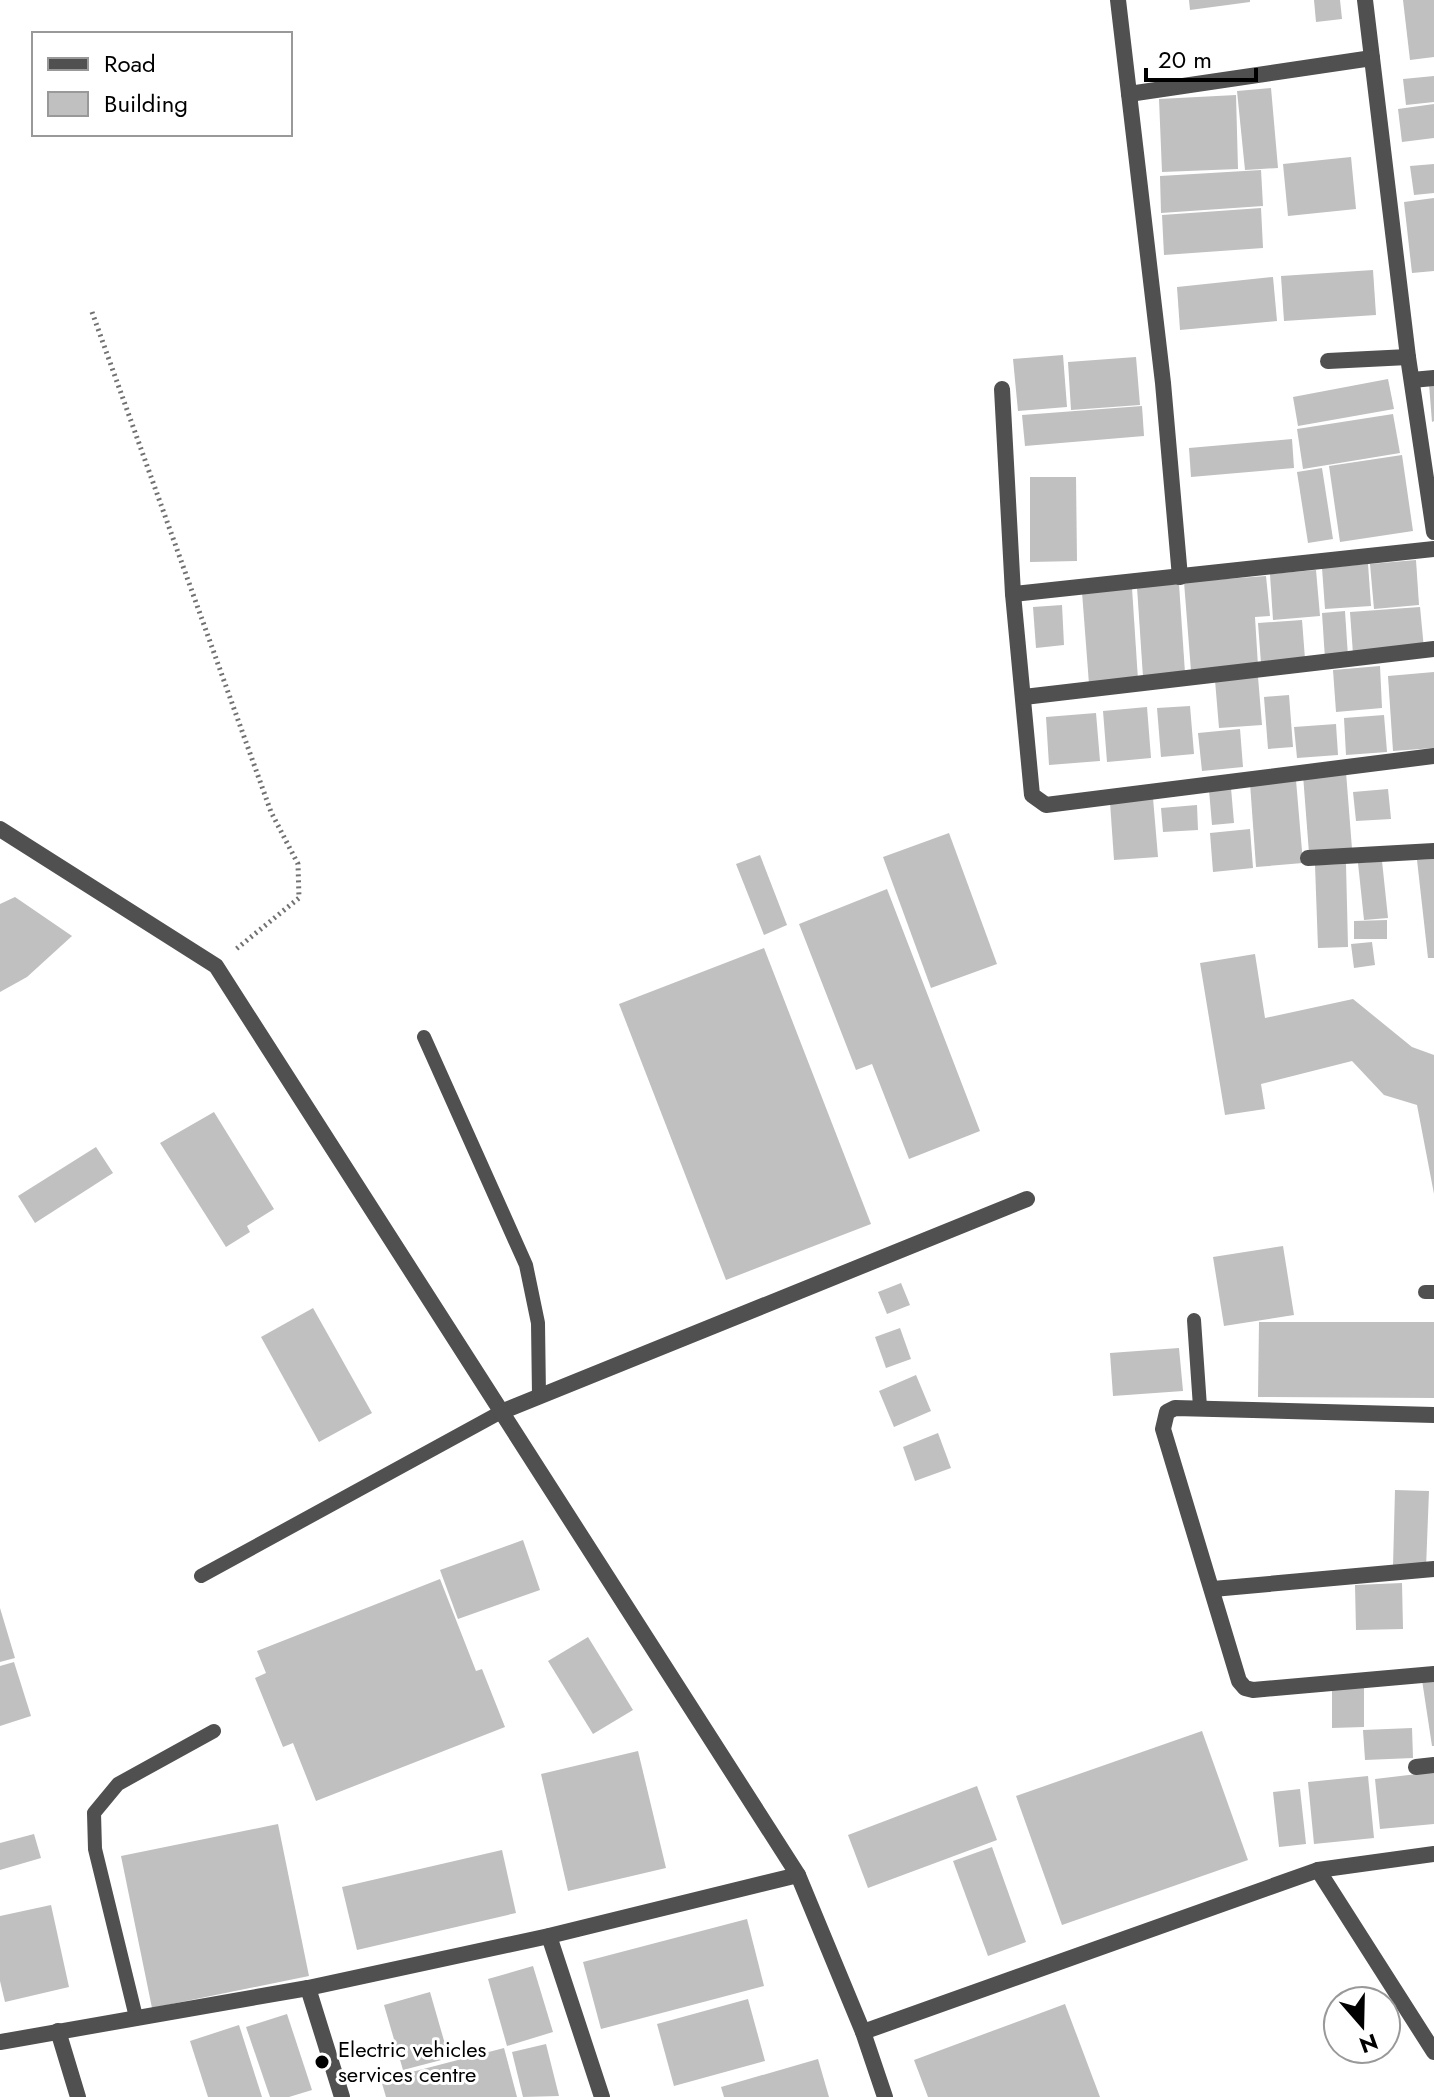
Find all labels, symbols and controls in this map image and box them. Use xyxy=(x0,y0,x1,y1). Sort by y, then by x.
legend xyxy=(32,32,292,136)
scale bar xyxy=(1146,32,1256,82)
text: 20 m xyxy=(1158,42,1212,77)
text: Road xyxy=(104,46,156,81)
text: Building xyxy=(104,86,188,121)
north arrow xyxy=(1322,1985,1402,2065)
text: N xyxy=(1355,2026,1383,2062)
place label: Electric vehicles services centre xyxy=(338,2033,487,2090)
marker: Electric vehicles services centre xyxy=(313,2053,331,2071)

